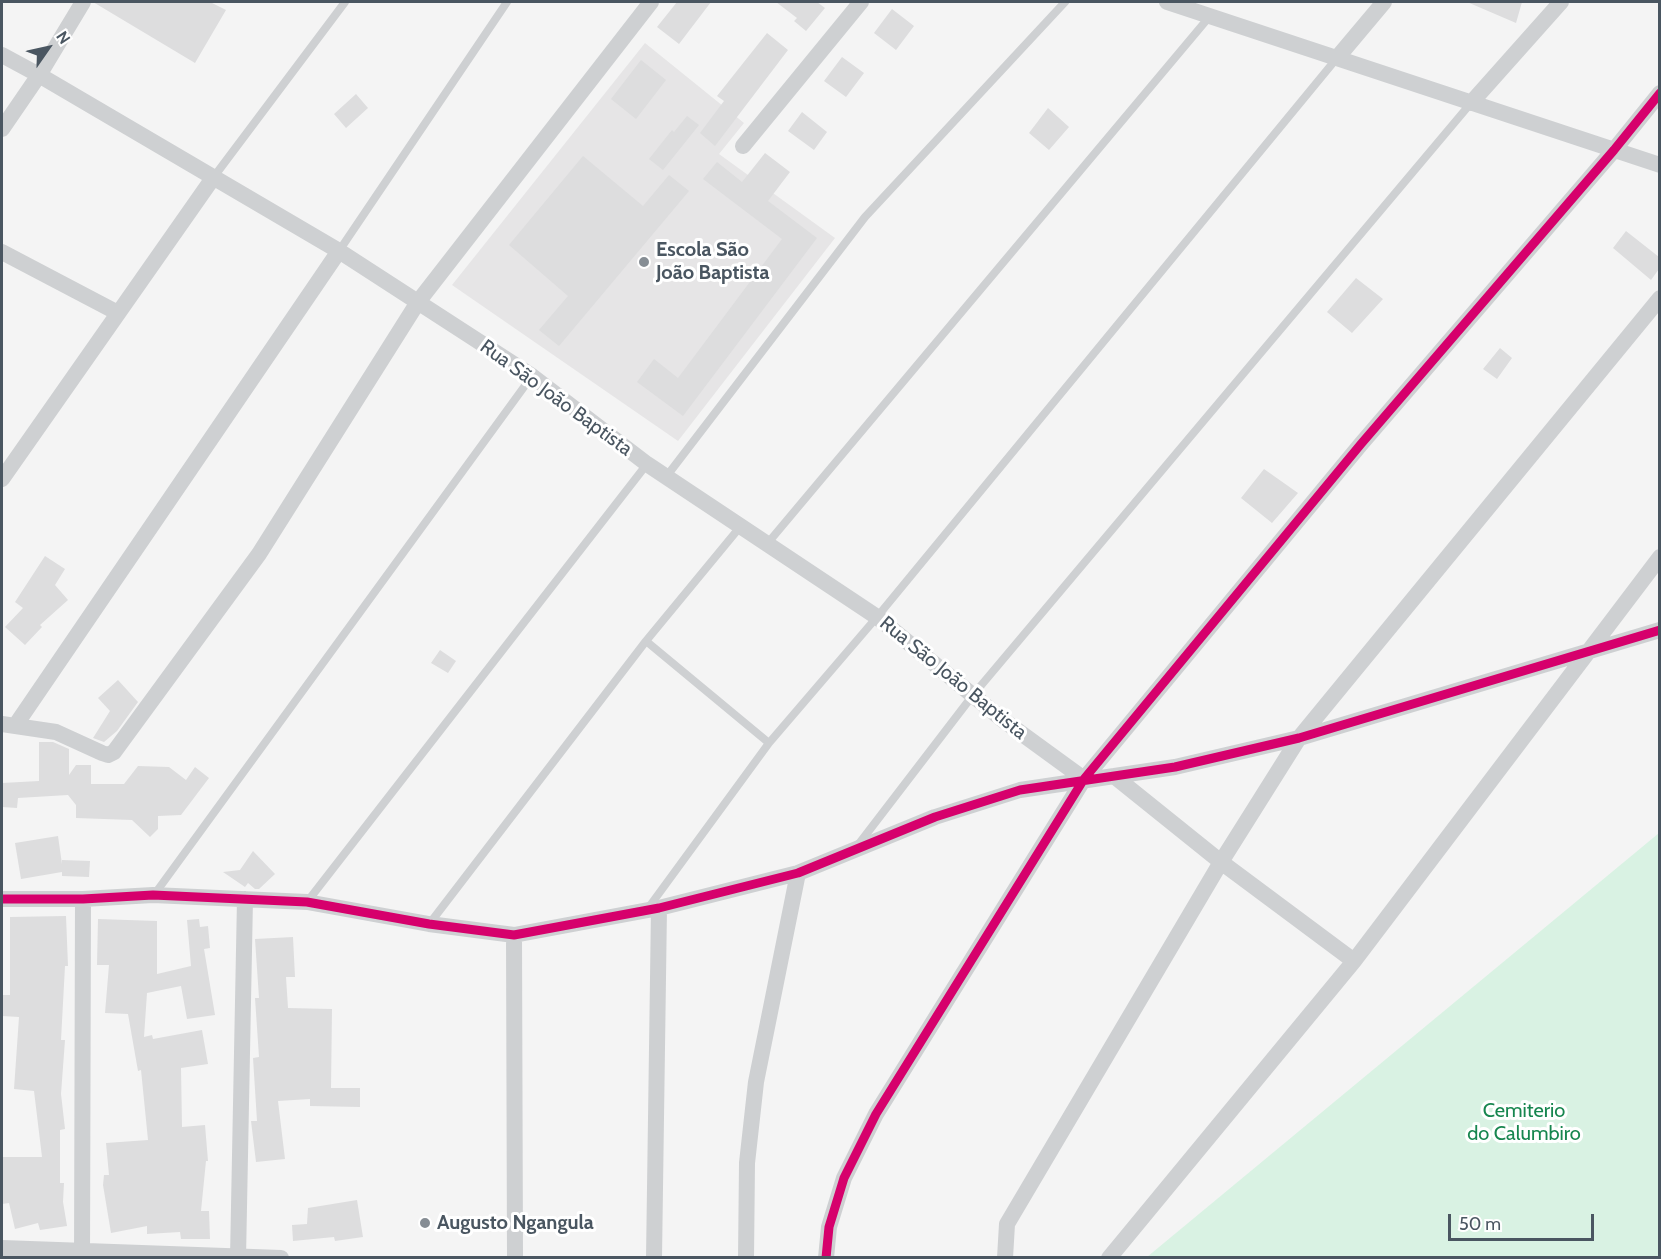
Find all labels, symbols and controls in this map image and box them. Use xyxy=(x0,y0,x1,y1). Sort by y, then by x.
north arrow xyxy=(18,18,78,78)
text: N xyxy=(52,28,74,48)
place label: Escola São João Baptista xyxy=(656,238,769,285)
marker: Escola São João Baptista xyxy=(637,255,651,269)
street label: Rua São João Baptista xyxy=(475,335,637,461)
street label: Rua São João Baptista xyxy=(875,611,1031,745)
park label: Cemiterio do Calumbiro xyxy=(1467,1099,1581,1146)
scale bar xyxy=(1451,1202,1596,1240)
place label: Augusto Ngangula xyxy=(437,1211,594,1235)
text: 50 m xyxy=(1459,1213,1501,1235)
marker: Augusto Ngangula xyxy=(418,1216,432,1230)

